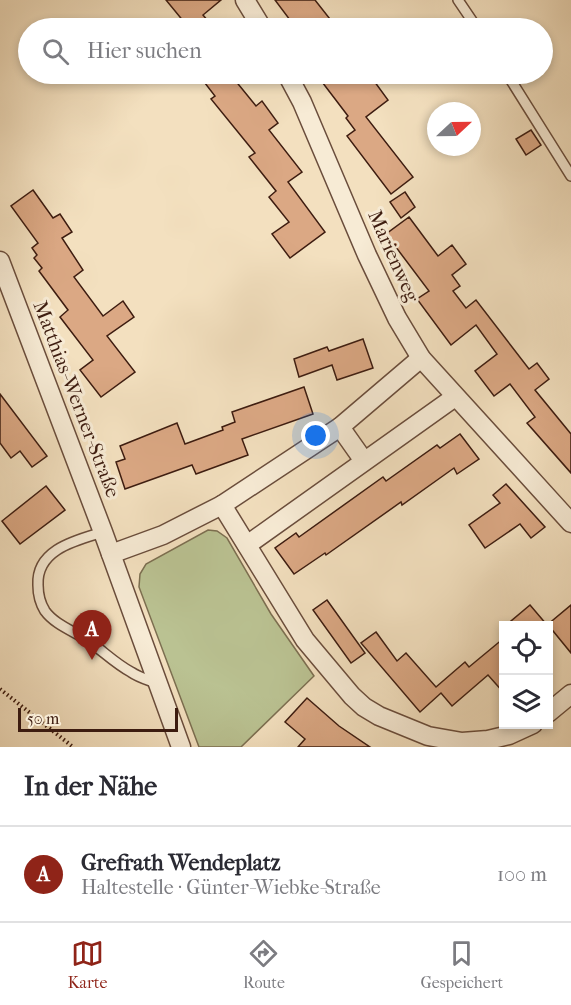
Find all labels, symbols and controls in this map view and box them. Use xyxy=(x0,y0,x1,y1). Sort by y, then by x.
search box xyxy=(18,18,553,84)
icon: search xyxy=(39,35,72,68)
text: Hier suchen xyxy=(87,38,202,64)
north arrow xyxy=(427,102,481,156)
street label: Marienweg xyxy=(363,207,424,306)
street label: Matthias-Werner-Straße xyxy=(28,298,125,501)
your location xyxy=(301,421,330,450)
pin: A xyxy=(72,610,112,660)
map controls xyxy=(499,621,553,729)
button: locate xyxy=(499,621,553,675)
button: layers xyxy=(499,675,553,729)
scale bar xyxy=(18,705,178,732)
text: 50 m xyxy=(27,709,59,728)
text: In der Nähe xyxy=(24,771,157,802)
text: Grefrath Wendeplatz xyxy=(81,850,281,876)
text: A xyxy=(37,863,50,886)
text: 100 m xyxy=(497,863,547,886)
text: Haltestelle · Günter-Wiebke-Straße xyxy=(81,876,381,899)
tab: Karte xyxy=(68,937,107,992)
tab: Route xyxy=(243,937,285,992)
tab: Gespeichert xyxy=(420,937,503,992)

